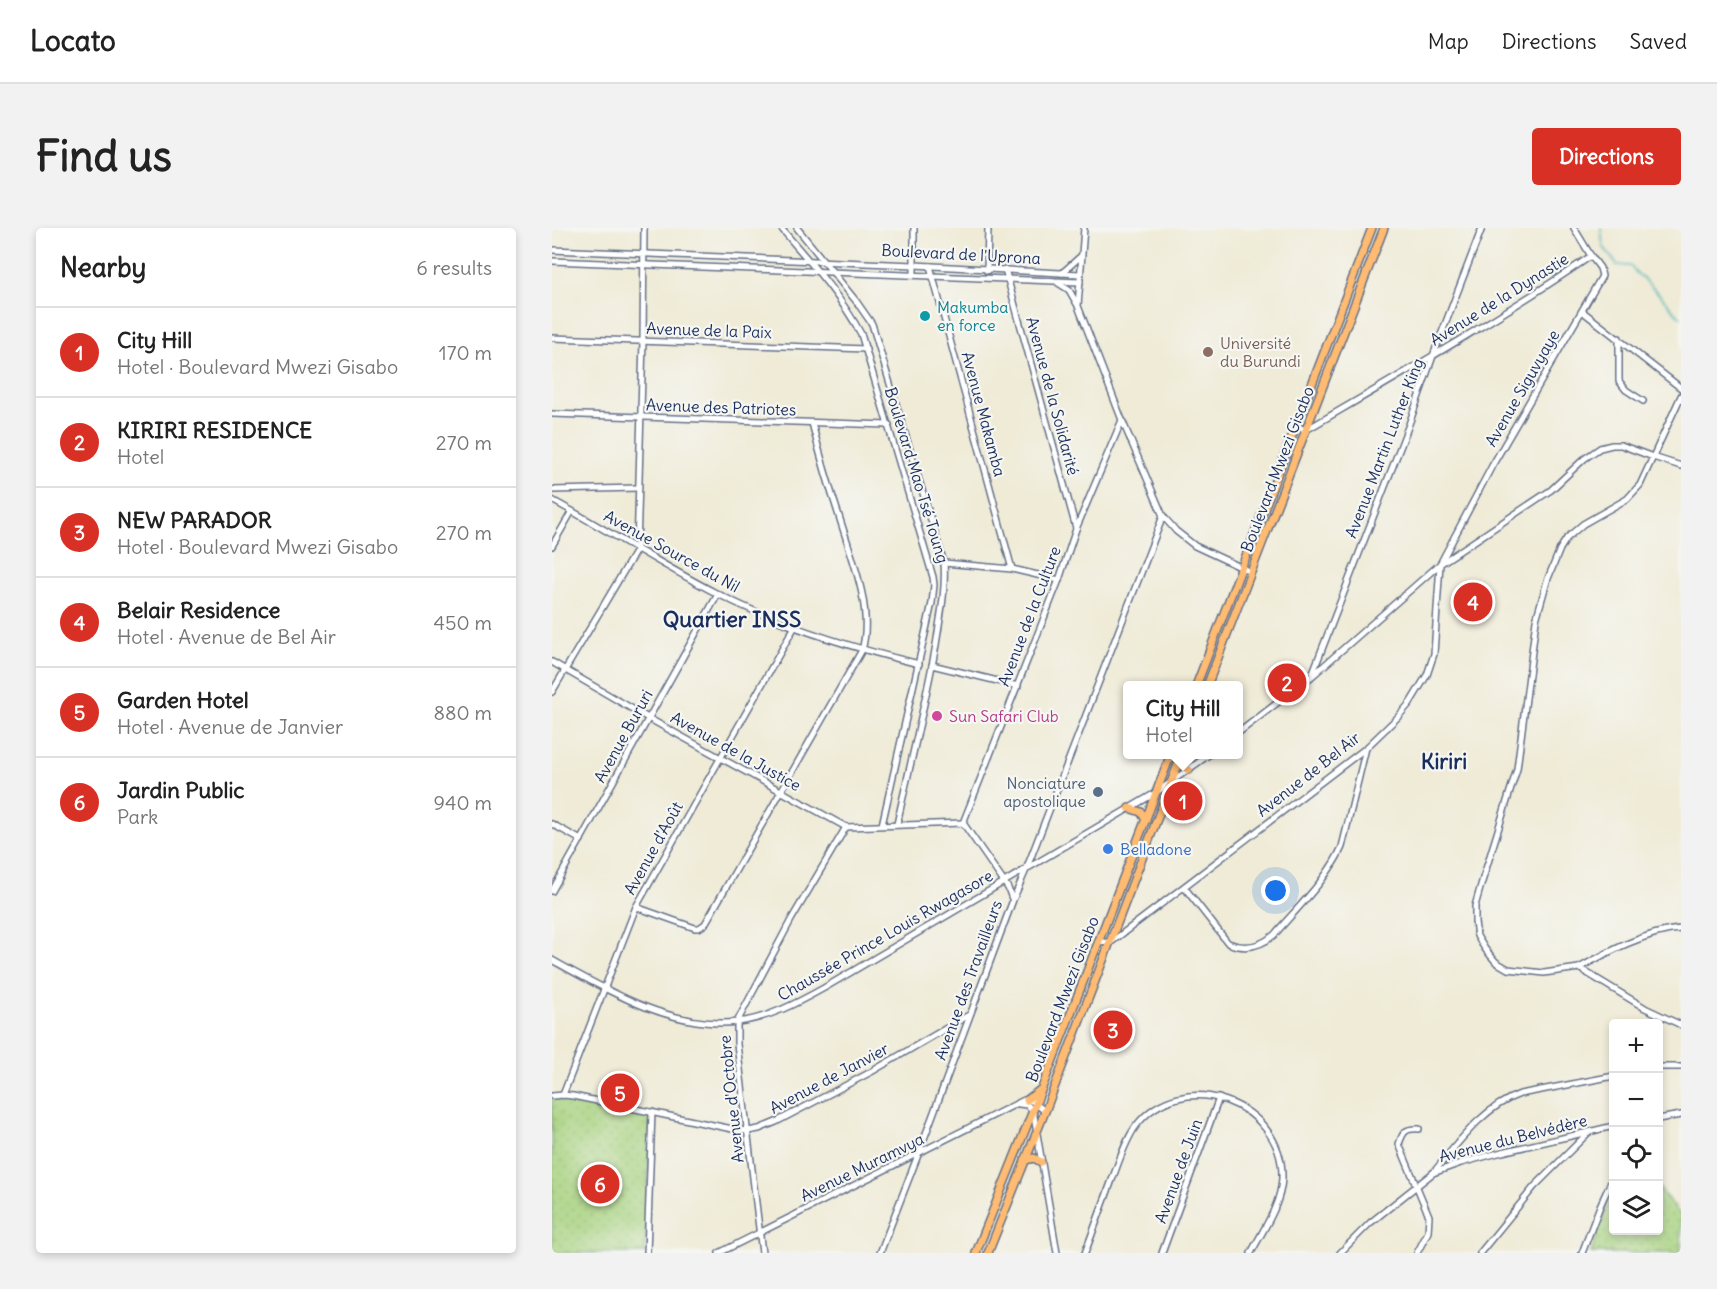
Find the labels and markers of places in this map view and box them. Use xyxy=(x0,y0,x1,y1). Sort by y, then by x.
place label: Makumba en force xyxy=(937,297,1009,335)
marker: Makumba en force xyxy=(918,309,932,323)
place label: Université du Burundi xyxy=(1220,333,1301,371)
marker: Université du Burundi xyxy=(1201,345,1215,359)
pin: 4 xyxy=(1454,580,1492,625)
pin: 2 xyxy=(1268,660,1306,706)
place label: Sun Safari Club xyxy=(949,706,1059,726)
marker: Sun Safari Club xyxy=(930,709,944,723)
place label: Nonciature apostolique xyxy=(1003,773,1086,811)
pin: 1 xyxy=(1164,778,1202,824)
marker: Nonciature apostolique xyxy=(1091,785,1105,799)
place label: Belladone xyxy=(1120,839,1192,859)
marker: Belladone xyxy=(1101,842,1115,856)
pin: 3 xyxy=(1094,1008,1132,1052)
pin: 5 xyxy=(600,1070,640,1116)
pin: 6 xyxy=(580,1162,620,1206)

